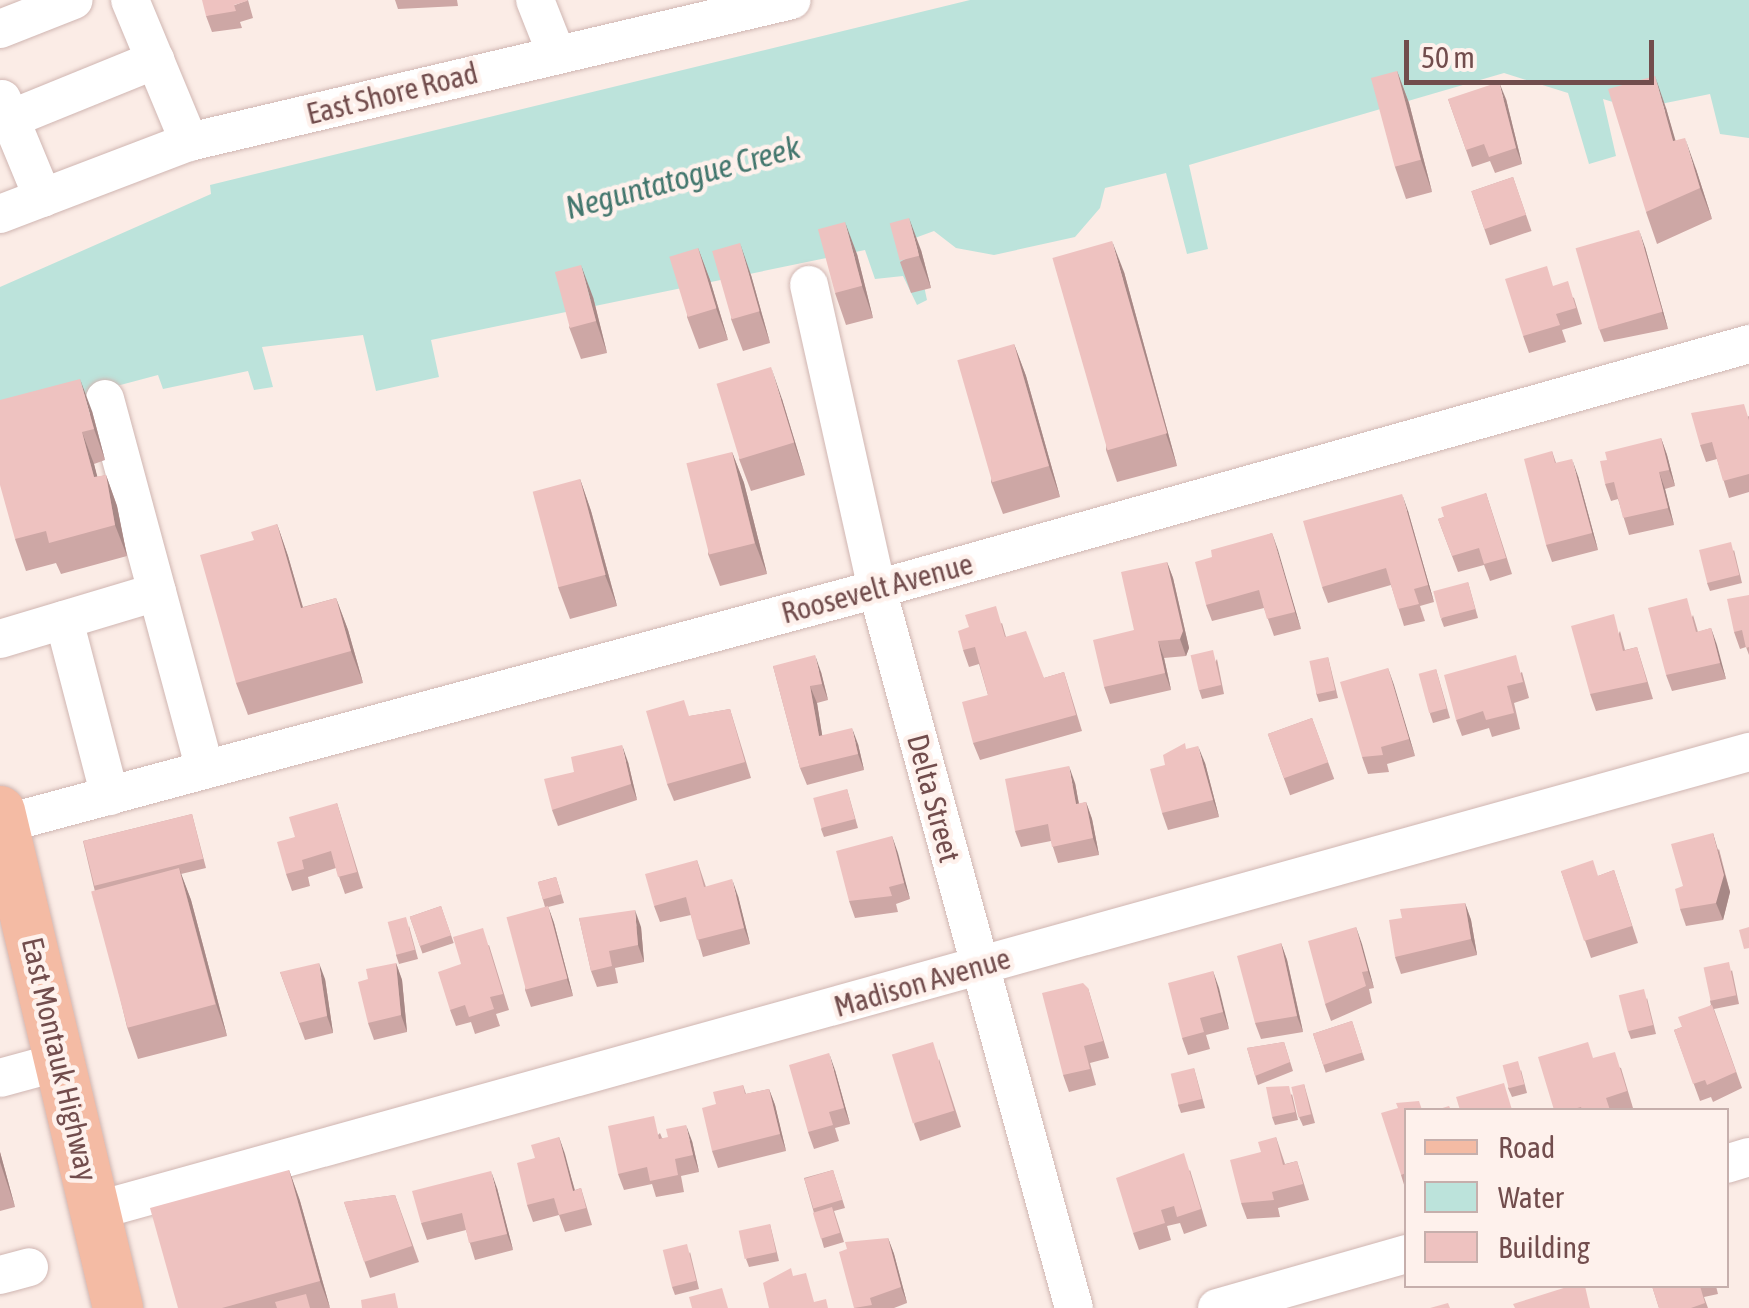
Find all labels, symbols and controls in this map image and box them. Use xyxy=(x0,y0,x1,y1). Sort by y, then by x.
scale bar xyxy=(1409,20,1659,82)
text: 50 m xyxy=(1421,40,1475,74)
street label: East Shore Road xyxy=(303,54,481,132)
water label: Neguntatogue Creek xyxy=(561,128,805,228)
street label: Roosevelt Avenue xyxy=(777,545,977,631)
street label: Delta Street xyxy=(900,730,968,866)
street label: East Montauk Highway xyxy=(14,934,106,1184)
street label: Madison Avenue xyxy=(830,940,1014,1024)
legend xyxy=(1404,1108,1729,1288)
text: Road xyxy=(1498,1130,1555,1164)
text: Water xyxy=(1498,1180,1564,1214)
text: Building xyxy=(1498,1230,1590,1264)

